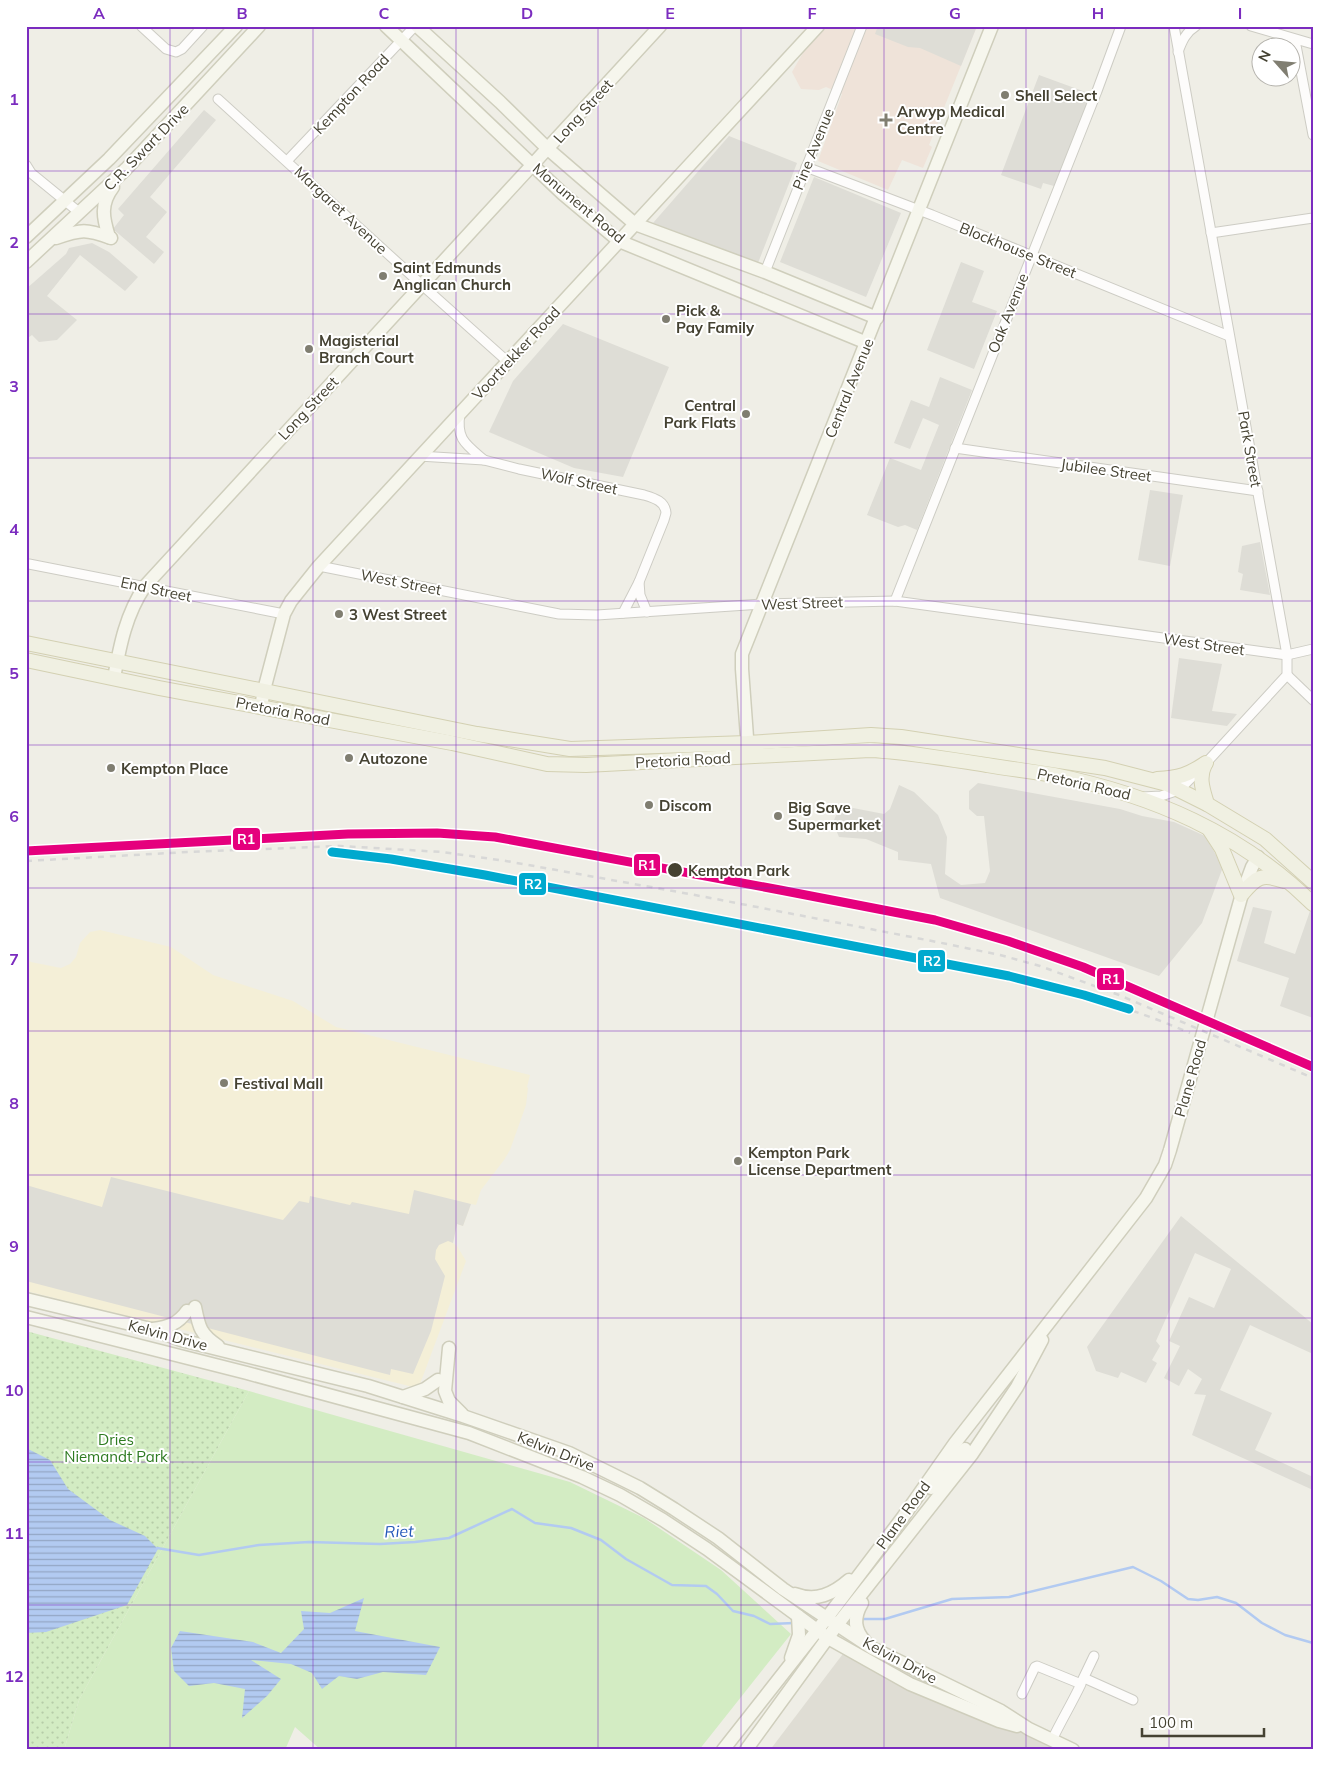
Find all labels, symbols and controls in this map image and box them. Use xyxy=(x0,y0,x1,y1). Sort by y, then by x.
text: A xyxy=(93,3,105,23)
text: B xyxy=(236,3,248,23)
text: C xyxy=(379,3,390,23)
text: D xyxy=(521,3,533,23)
text: E xyxy=(665,3,675,23)
text: F xyxy=(807,3,817,23)
text: G xyxy=(949,3,961,23)
text: H xyxy=(1092,3,1104,23)
text: I xyxy=(1238,3,1242,23)
north arrow xyxy=(1252,38,1302,88)
text: N xyxy=(1254,47,1275,65)
street label: Kempton Road xyxy=(309,50,393,138)
street label: Long Street xyxy=(549,75,617,147)
place label: Shell Select xyxy=(1015,86,1098,105)
text: 1 xyxy=(9,89,19,109)
marker: Shell Select xyxy=(999,89,1011,101)
street label: C.R. Swart Drive xyxy=(100,99,192,195)
place label: Arwyp Medical Centre xyxy=(897,102,1005,138)
street label: Pine Avenue xyxy=(788,105,838,193)
marker: Arwyp Medical Centre xyxy=(879,113,893,127)
street label: Monument Road xyxy=(529,159,629,247)
street label: Margaret Avenue xyxy=(291,162,391,258)
street label: Blockhouse Street xyxy=(957,218,1079,282)
text: 2 xyxy=(9,232,19,252)
place label: Saint Edmunds Anglican Church xyxy=(393,258,511,294)
marker: Saint Edmunds Anglican Church xyxy=(377,270,389,282)
street label: Oak Avenue xyxy=(983,270,1033,356)
place label: Pick & Pay Family xyxy=(676,301,755,337)
street label: Voortrekker Road xyxy=(468,302,564,404)
marker: Pick & Pay Family xyxy=(660,313,672,325)
place label: Magisterial Branch Court xyxy=(319,331,414,367)
street label: Central Avenue xyxy=(820,335,878,441)
marker: Magisterial Branch Court xyxy=(303,343,315,355)
street label: Long Street xyxy=(274,372,342,444)
text: 3 xyxy=(9,376,19,396)
place label: Central Park Flats xyxy=(664,396,736,432)
marker: Central Park Flats xyxy=(740,408,752,420)
street label: Park Street xyxy=(1234,409,1266,489)
street label: Jubilee Street xyxy=(1059,454,1153,486)
street label: Wolf Street xyxy=(539,464,619,498)
text: 4 xyxy=(9,519,19,539)
street label: West Street xyxy=(359,565,443,599)
street label: End Street xyxy=(119,572,193,606)
street label: West Street xyxy=(761,592,843,614)
place label: 3 West Street xyxy=(349,605,447,624)
marker: 3 West Street xyxy=(333,608,345,620)
street label: West Street xyxy=(1162,629,1246,659)
text: 5 xyxy=(9,663,19,683)
street label: Pretoria Road xyxy=(234,693,332,729)
street label: Pretoria Road xyxy=(635,748,731,772)
place label: Autozone xyxy=(359,749,427,768)
marker: Autozone xyxy=(343,752,355,764)
place label: Kempton Place xyxy=(121,759,228,778)
marker: Kempton Place xyxy=(105,762,117,774)
street label: Pretoria Road xyxy=(1035,764,1133,804)
place label: Discom xyxy=(659,796,712,815)
place label: Big Save Supermarket xyxy=(788,798,881,834)
marker: Discom xyxy=(643,799,655,811)
text: 6 xyxy=(9,806,19,826)
marker: Big Save Supermarket xyxy=(772,810,784,822)
line badge: R1 xyxy=(232,827,261,851)
text: R1 xyxy=(237,830,255,848)
line badge: R1 xyxy=(633,853,661,877)
text: R1 xyxy=(638,856,656,874)
marker: Kempton Park xyxy=(666,861,684,879)
place label: Kempton Park xyxy=(688,861,790,880)
line badge: R2 xyxy=(518,872,547,896)
text: R2 xyxy=(524,875,542,893)
text: 7 xyxy=(9,949,19,969)
line badge: R2 xyxy=(917,949,946,973)
text: R2 xyxy=(923,952,941,970)
line badge: R1 xyxy=(1096,967,1125,991)
text: R1 xyxy=(1102,970,1120,988)
street label: Plane Road xyxy=(1170,1037,1210,1119)
place label: Festival Mall xyxy=(234,1074,323,1093)
marker: Festival Mall xyxy=(218,1077,230,1089)
text: 8 xyxy=(9,1093,19,1113)
place label: Kempton Park License Department xyxy=(748,1143,892,1179)
marker: Kempton Park License Department xyxy=(732,1155,744,1167)
text: 9 xyxy=(9,1236,19,1256)
street label: Kelvin Drive xyxy=(126,1315,210,1355)
text: 10 xyxy=(4,1380,24,1400)
street label: Kelvin Drive xyxy=(515,1427,597,1475)
park label: Dries Niemandt Park xyxy=(64,1430,168,1466)
street label: Plane Road xyxy=(872,1477,934,1553)
water label: Riet xyxy=(384,1520,414,1542)
text: 11 xyxy=(4,1523,24,1543)
street label: Kelvin Drive xyxy=(860,1632,940,1688)
text: 12 xyxy=(4,1666,24,1686)
scale bar xyxy=(1142,1706,1264,1738)
text: 100 m xyxy=(1149,1713,1193,1732)

